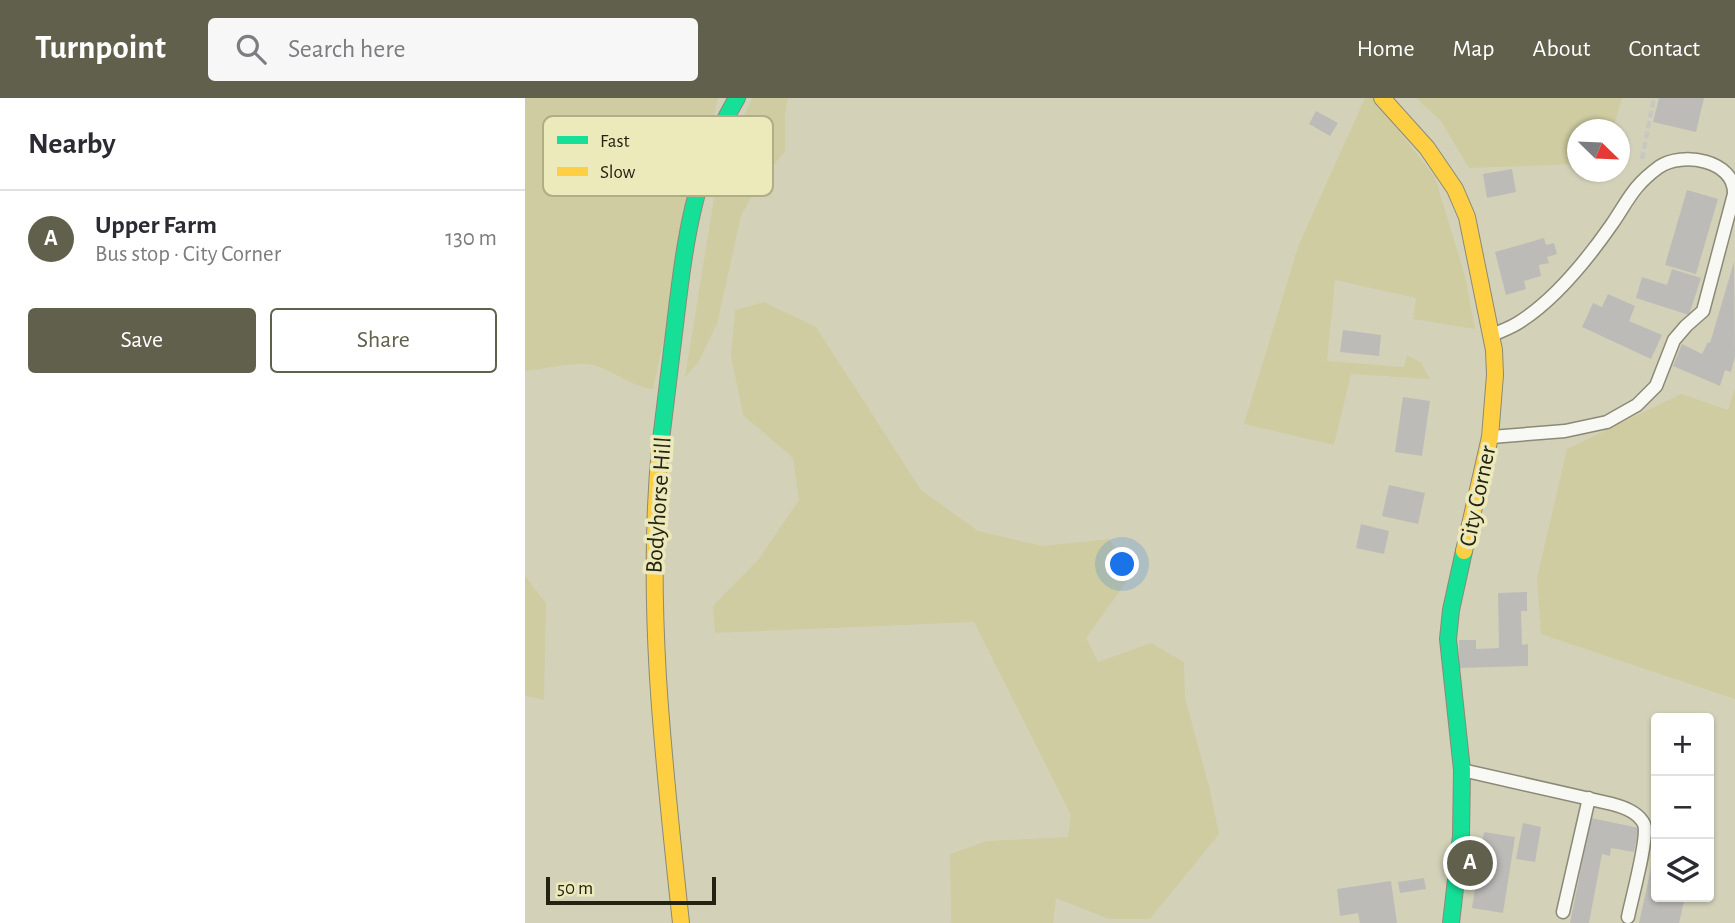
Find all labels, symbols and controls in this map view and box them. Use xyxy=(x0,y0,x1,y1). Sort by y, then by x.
search box xyxy=(208,18,698,81)
icon: search xyxy=(232,30,270,68)
text: Turnpoint xyxy=(35,32,166,65)
text: Search here xyxy=(288,36,406,62)
text: Home xyxy=(1357,37,1415,61)
text: Map xyxy=(1453,37,1495,61)
text: About xyxy=(1533,37,1590,61)
text: Contact xyxy=(1628,37,1700,61)
legend xyxy=(543,116,773,196)
north arrow xyxy=(1567,119,1630,182)
text: Nearby xyxy=(28,129,116,159)
text: Fast xyxy=(600,132,630,151)
text: Slow xyxy=(600,163,636,182)
text: Upper Farm xyxy=(95,212,217,238)
text: A xyxy=(44,227,58,250)
text: 130 m xyxy=(445,227,497,250)
text: Bus stop · City Corner xyxy=(95,243,281,266)
button: Save xyxy=(28,308,256,373)
button: Share xyxy=(270,308,497,373)
street label: Bodyhorse Hill xyxy=(642,436,676,574)
street label: City Corner xyxy=(1456,443,1500,549)
your location xyxy=(1105,547,1139,581)
map controls xyxy=(1651,713,1714,902)
button: + xyxy=(1651,713,1714,776)
button: − xyxy=(1651,776,1714,839)
pin: A xyxy=(1447,837,1493,889)
button: layers xyxy=(1651,839,1714,902)
scale bar xyxy=(546,874,716,906)
text: 50 m xyxy=(557,879,593,898)

